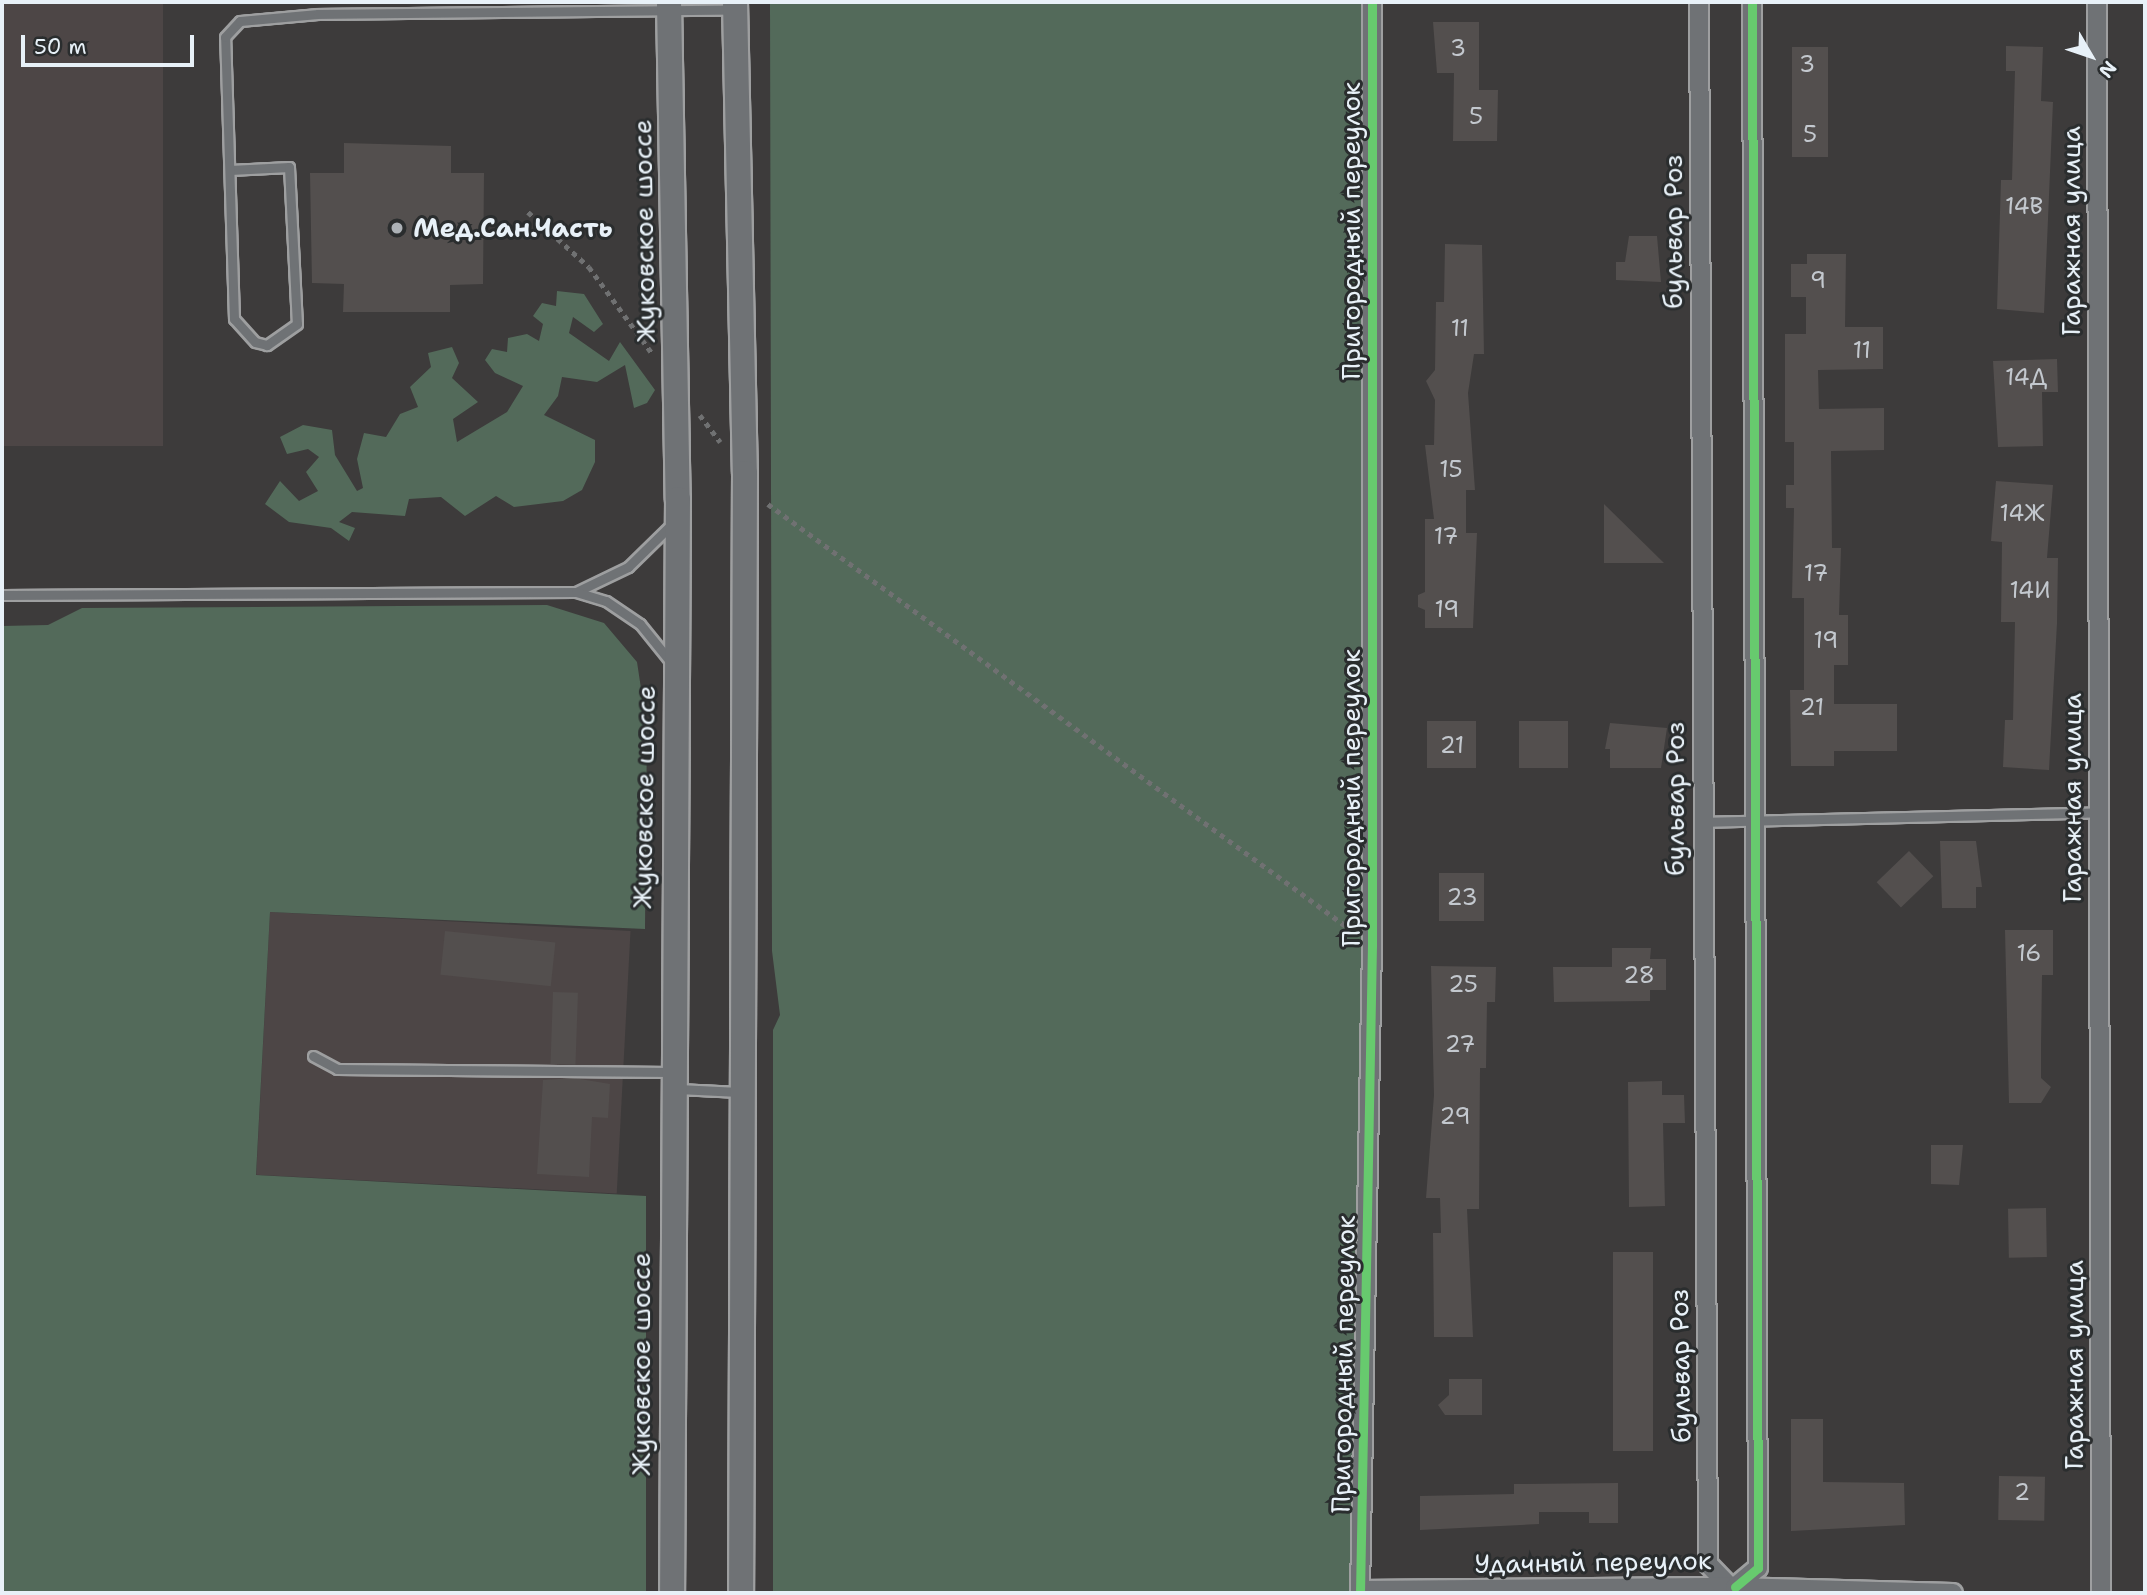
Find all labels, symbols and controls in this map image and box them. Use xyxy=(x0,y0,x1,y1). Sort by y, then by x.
scale bar xyxy=(24,21,198,65)
north arrow xyxy=(2056,21,2126,91)
text: 50 m xyxy=(34,33,87,61)
house number: 3 xyxy=(1450,34,1466,62)
house number: 3 xyxy=(1799,50,1815,78)
text: N xyxy=(2093,56,2122,83)
street label: Пригородный переулок xyxy=(1335,82,1367,380)
house number: 5 xyxy=(1469,102,1483,130)
street label: Жуковское шоссе xyxy=(626,119,662,343)
house number: 5 xyxy=(1803,120,1817,148)
street label: Гаражная улица xyxy=(2055,126,2087,336)
street label: бульвар Роз xyxy=(1657,155,1689,309)
house number: 14В xyxy=(2005,192,2043,220)
place label: Мед.Сан.Часть xyxy=(413,212,613,244)
marker: Мед.Сан.Часть xyxy=(387,218,407,238)
house number: 9 xyxy=(1810,266,1826,294)
house number: 11 xyxy=(1451,314,1469,342)
house number: 11 xyxy=(1853,336,1871,364)
house number: 14Д xyxy=(2005,363,2047,391)
house number: 15 xyxy=(1439,455,1463,483)
house number: 14Ж xyxy=(2000,499,2044,527)
house number: 17 xyxy=(1434,522,1458,550)
house number: 17 xyxy=(1804,559,1828,587)
house number: 14И xyxy=(2009,576,2051,604)
house number: 19 xyxy=(1435,595,1459,623)
house number: 19 xyxy=(1814,626,1838,654)
street label: Пригородный переулок xyxy=(1335,649,1367,947)
street label: Жуковское шоссе xyxy=(626,685,662,909)
house number: 21 xyxy=(1800,693,1824,721)
street label: Гаражная улица xyxy=(2056,693,2088,903)
street label: бульвар Роз xyxy=(1659,722,1691,876)
house number: 21 xyxy=(1440,731,1464,759)
house number: 23 xyxy=(1446,883,1478,911)
house number: 16 xyxy=(2017,939,2041,967)
house number: 28 xyxy=(1623,961,1655,989)
house number: 25 xyxy=(1448,970,1478,998)
house number: 27 xyxy=(1445,1030,1475,1058)
house number: 29 xyxy=(1440,1102,1470,1130)
street label: Пригородный переулок xyxy=(1325,1215,1361,1513)
street label: Жуковское шоссе xyxy=(625,1252,657,1476)
street label: Гаражная улица xyxy=(2058,1260,2090,1470)
street label: бульвар Роз xyxy=(1663,1289,1697,1443)
house number: 2 xyxy=(2014,1478,2030,1506)
street label: Удачный переулок xyxy=(1474,1544,1712,1580)

